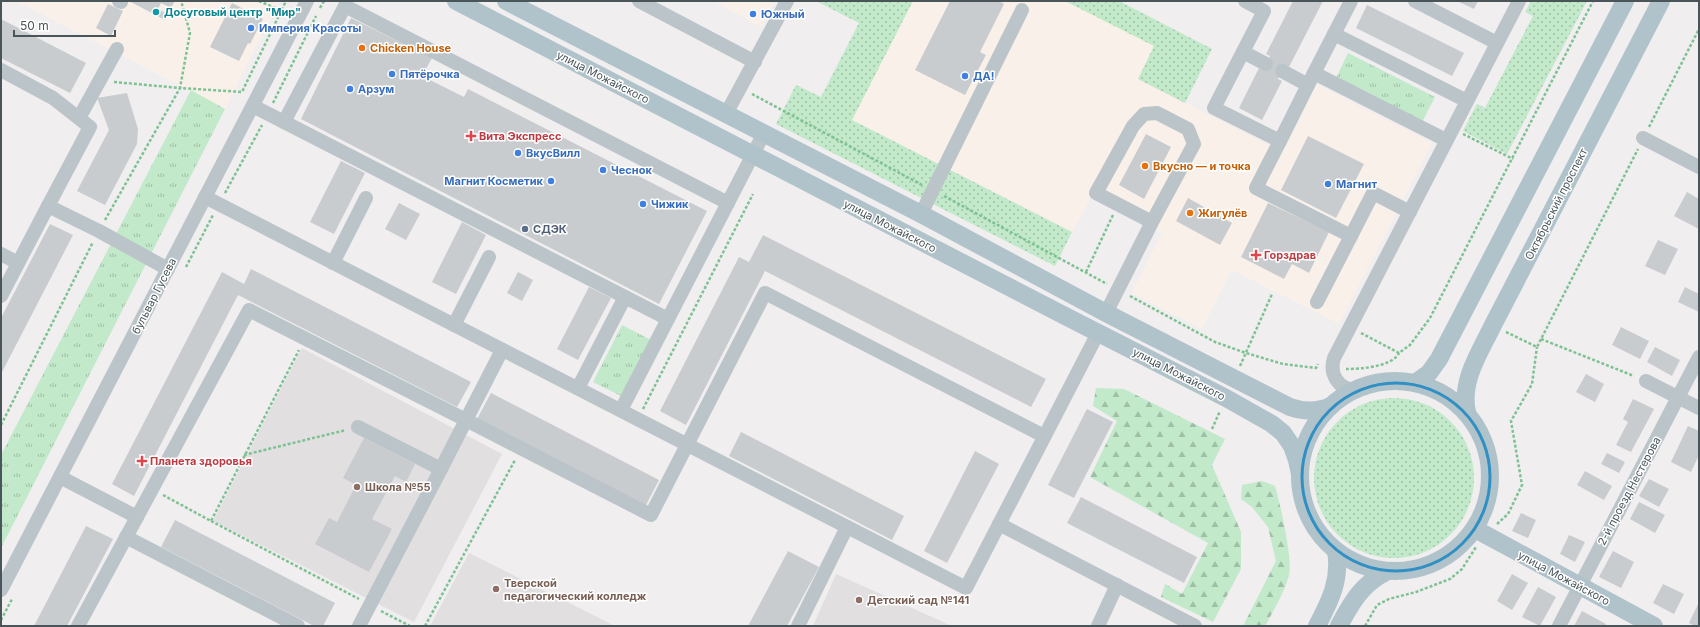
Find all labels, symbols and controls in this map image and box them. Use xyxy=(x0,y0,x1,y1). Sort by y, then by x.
place label: Досуговый центр "Мир" xyxy=(164,5,301,19)
marker: Досуговый центр "Мир" xyxy=(151,7,161,17)
place label: Южный xyxy=(761,7,805,21)
marker: Южный xyxy=(748,9,758,19)
scale bar xyxy=(14,12,115,38)
text: 50 m xyxy=(20,18,49,33)
place label: Империя Красоты xyxy=(259,21,362,35)
marker: Империя Красоты xyxy=(246,23,256,33)
place label: Chicken House xyxy=(370,41,452,55)
marker: Chicken House xyxy=(357,43,367,53)
street label: улица Можайского xyxy=(554,48,652,107)
place label: Пятёрочка xyxy=(400,67,460,81)
marker: Пятёрочка xyxy=(387,69,397,79)
place label: ДА! xyxy=(973,69,994,83)
marker: ДА! xyxy=(960,71,970,81)
place label: Арзум xyxy=(358,82,394,96)
marker: Арзум xyxy=(345,84,355,94)
place label: Вита Экспресс xyxy=(479,129,562,143)
marker: Вита Экспресс xyxy=(466,131,476,141)
street label: Октябрьский проспект xyxy=(1522,145,1591,262)
place label: ВкусВилл xyxy=(526,146,580,160)
marker: ВкусВилл xyxy=(513,148,523,158)
place label: Вкусно — и точка xyxy=(1153,159,1251,173)
marker: Вкусно — и точка xyxy=(1140,161,1150,171)
place label: Чеснок xyxy=(611,163,652,177)
marker: Чеснок xyxy=(598,165,608,175)
place label: Магнит Косметик xyxy=(444,174,544,188)
marker: Магнит Косметик xyxy=(546,176,556,186)
place label: Магнит xyxy=(1336,177,1377,191)
marker: Магнит xyxy=(1323,179,1333,189)
place label: Чижик xyxy=(651,197,689,211)
street label: улица Можайского xyxy=(841,197,939,256)
marker: Чижик xyxy=(638,199,648,209)
place label: Жигулёв xyxy=(1198,206,1247,220)
marker: Жигулёв xyxy=(1185,208,1195,218)
place label: СДЭК xyxy=(533,222,567,236)
marker: СДЭК xyxy=(520,224,530,234)
place label: Горздрав xyxy=(1264,248,1316,262)
marker: Горздрав xyxy=(1251,250,1261,260)
street label: бульвар Гусева xyxy=(129,256,179,336)
street label: улица Можайского xyxy=(1130,345,1228,404)
street label: 2-й проезд Нестерова xyxy=(1594,434,1664,548)
place label: Планета здоровья xyxy=(150,454,252,468)
marker: Планета здоровья xyxy=(137,456,147,466)
place label: Школа №55 xyxy=(365,480,431,494)
marker: Школа №55 xyxy=(352,482,362,492)
street label: улица Можайского xyxy=(1516,548,1613,608)
place label: Тверской педагогический колледж xyxy=(504,576,647,603)
marker: Тверской педагогический колледж xyxy=(491,584,501,594)
place label: Детский сад №141 xyxy=(867,593,969,607)
marker: Детский сад №141 xyxy=(854,595,864,605)

